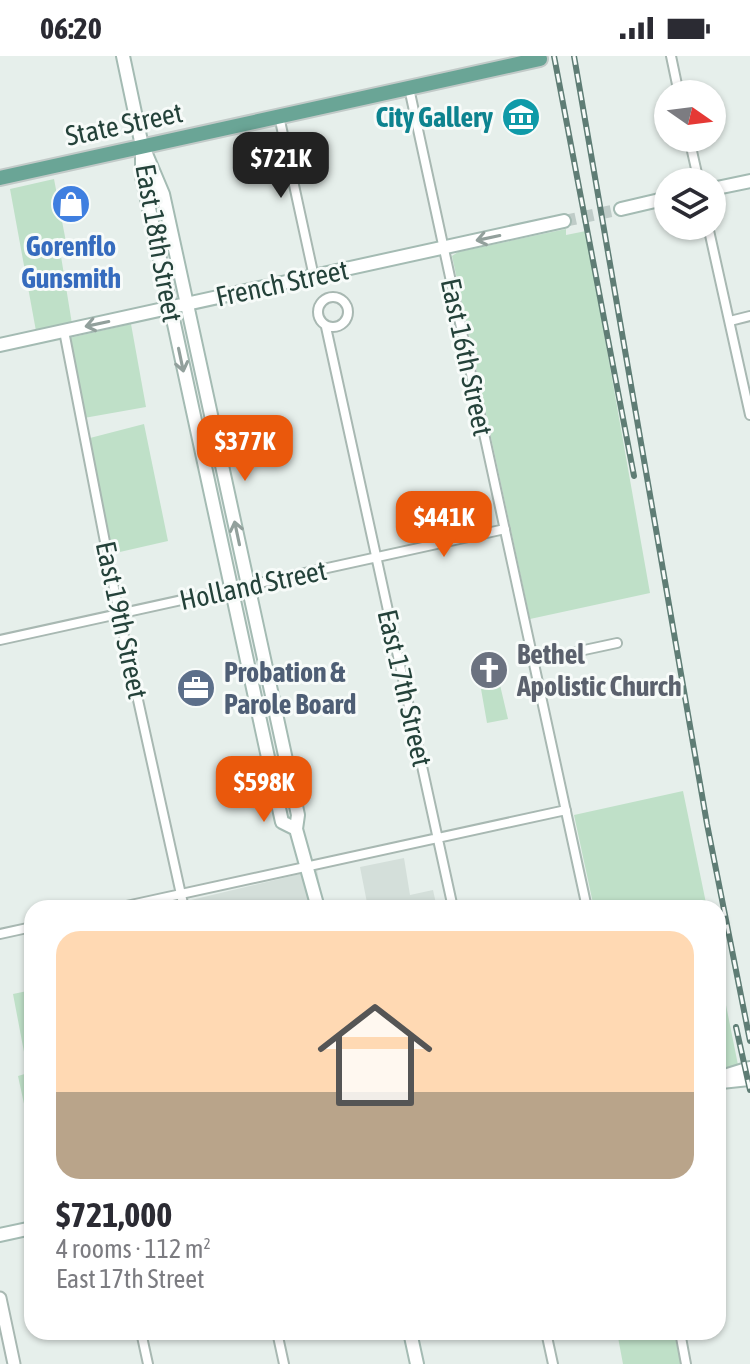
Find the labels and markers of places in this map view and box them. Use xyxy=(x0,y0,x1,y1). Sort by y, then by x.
museum icon: City Gallery xyxy=(500,96,542,138)
place label: City Gallery xyxy=(376,101,493,133)
pin: $721K xyxy=(225,132,337,200)
shop icon: Gorenflo Gunsmith xyxy=(50,183,92,225)
place label: Gorenflo Gunsmith xyxy=(21,230,121,294)
pin: $377K xyxy=(189,415,301,483)
pin: $441K xyxy=(388,491,500,559)
place label: Bethel Apolistic Church xyxy=(516,638,682,702)
church icon: Bethel Apolistic Church xyxy=(468,649,510,691)
place label: Probation & Parole Board xyxy=(224,656,356,720)
office icon: Probation & Parole Board xyxy=(175,667,217,709)
pin: $598K xyxy=(208,756,320,824)

